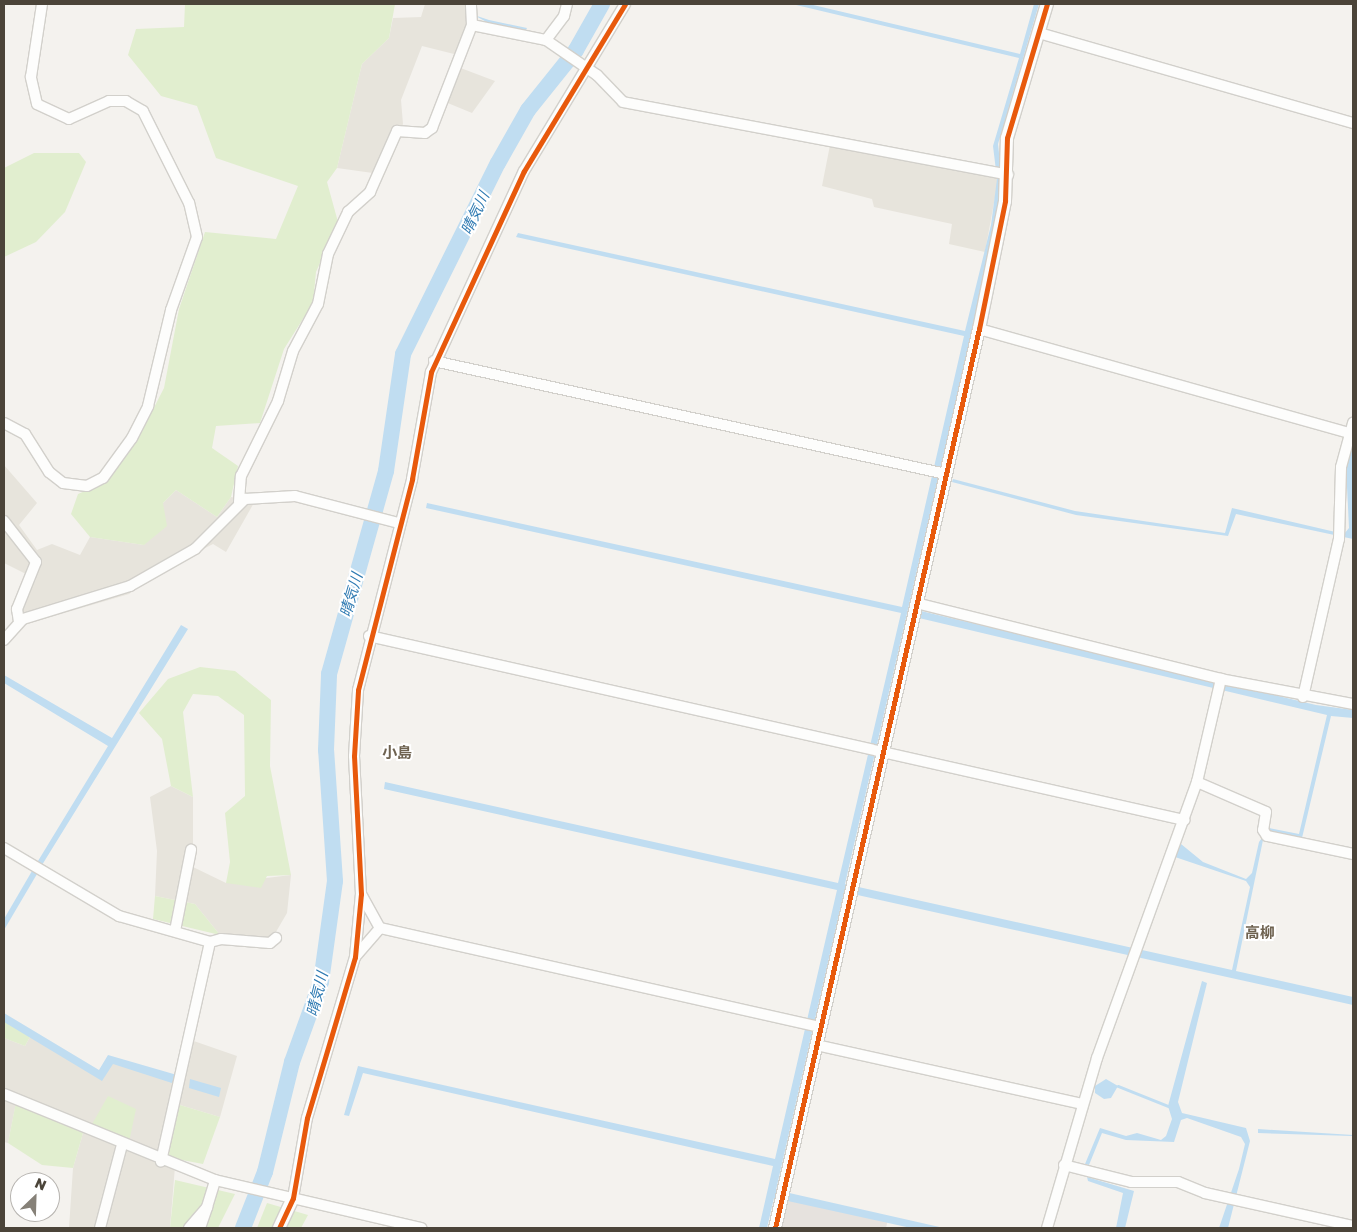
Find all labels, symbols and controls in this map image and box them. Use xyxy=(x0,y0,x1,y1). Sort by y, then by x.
water label: 晴気川 xyxy=(457,189,493,237)
water label: 晴気川 xyxy=(336,571,366,619)
district label: 小島 xyxy=(382,744,412,762)
district label: 高柳 xyxy=(1245,924,1275,942)
water label: 晴気川 xyxy=(303,970,331,1018)
north arrow xyxy=(10,1172,60,1222)
text: N xyxy=(33,1174,49,1194)

